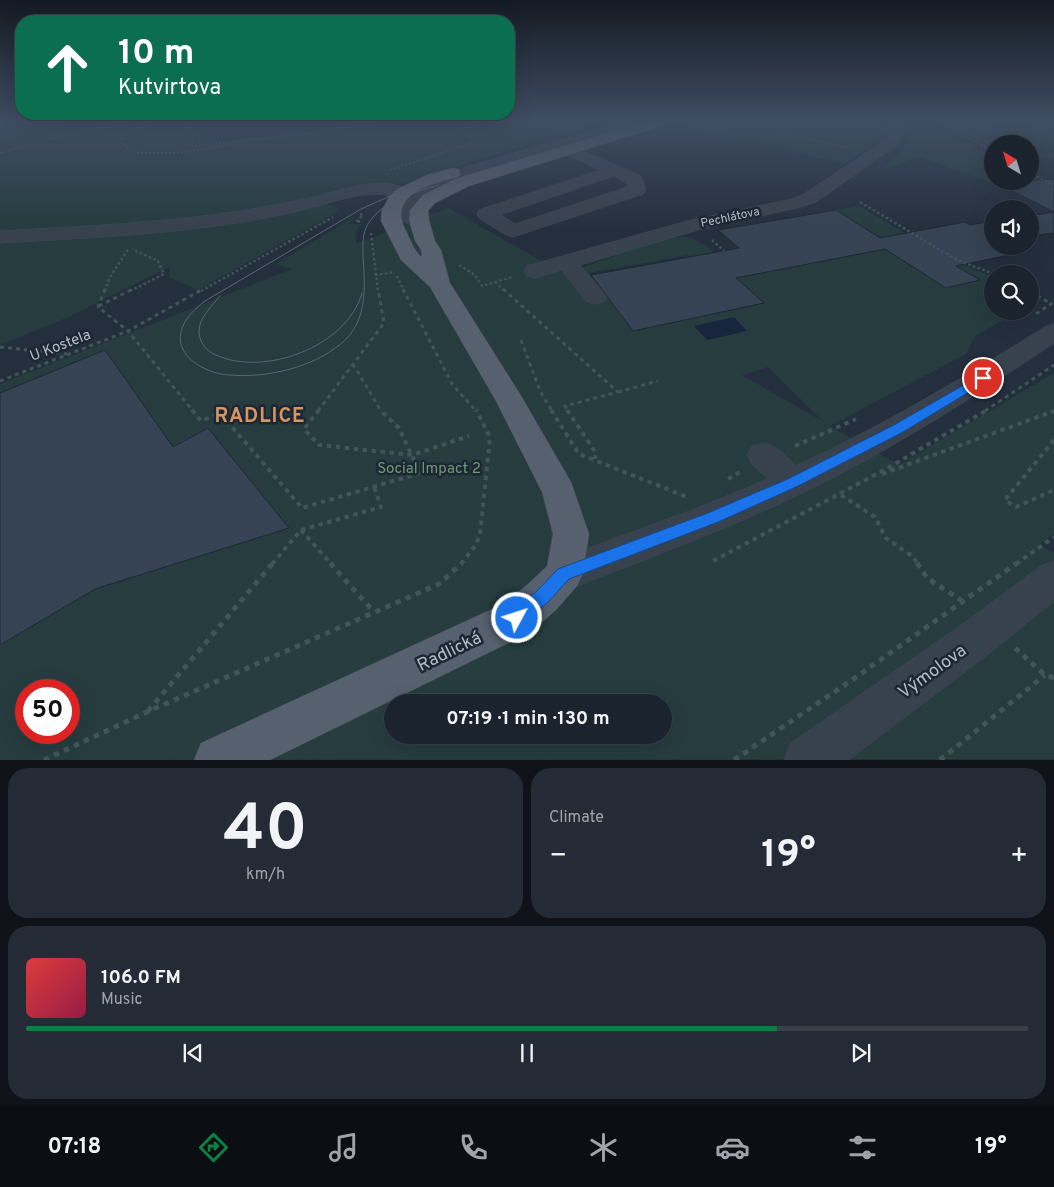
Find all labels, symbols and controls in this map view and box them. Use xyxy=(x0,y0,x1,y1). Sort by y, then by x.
text: 10 m xyxy=(118,32,194,76)
icon: ahead xyxy=(35,35,100,100)
text: Kutvirtova xyxy=(118,75,221,102)
north arrow xyxy=(984,135,1039,190)
map controls xyxy=(984,135,1039,320)
button: sound xyxy=(984,200,1039,255)
street label: Pechlátova xyxy=(699,204,761,232)
button: search xyxy=(984,265,1039,320)
street label: U Kostela xyxy=(27,326,94,367)
pin xyxy=(962,357,1004,399)
icon: arrive xyxy=(969,364,997,392)
district label: RADLICE xyxy=(214,404,306,430)
park label: Social Impact 2 xyxy=(377,460,481,479)
position arrow xyxy=(490,591,542,643)
street label: Radlická xyxy=(414,627,486,678)
street label: Výmolova xyxy=(894,640,972,705)
speed limit sign: 50 xyxy=(15,679,80,744)
text: 07:19 · 1 min · 130 m xyxy=(446,707,610,731)
text: 40 xyxy=(223,791,308,873)
text: Climate xyxy=(549,808,604,828)
text: 19° xyxy=(761,832,816,881)
text: − xyxy=(549,839,567,875)
text: + xyxy=(1010,839,1028,875)
text: km/h xyxy=(246,865,285,885)
text: 106.0 FM xyxy=(101,966,181,990)
text: Music xyxy=(101,990,142,1010)
icon: previous xyxy=(179,1039,207,1067)
icon: pause xyxy=(513,1039,541,1067)
icon: next xyxy=(847,1039,875,1067)
icon: directions xyxy=(196,1130,231,1165)
icon: music xyxy=(326,1130,361,1165)
icon: phone xyxy=(456,1130,491,1165)
icon: climate xyxy=(586,1130,621,1165)
icon: car xyxy=(715,1130,750,1165)
icon: filters xyxy=(845,1130,880,1165)
text: 07:18 xyxy=(47,1134,101,1161)
text: 19° xyxy=(975,1134,1007,1161)

